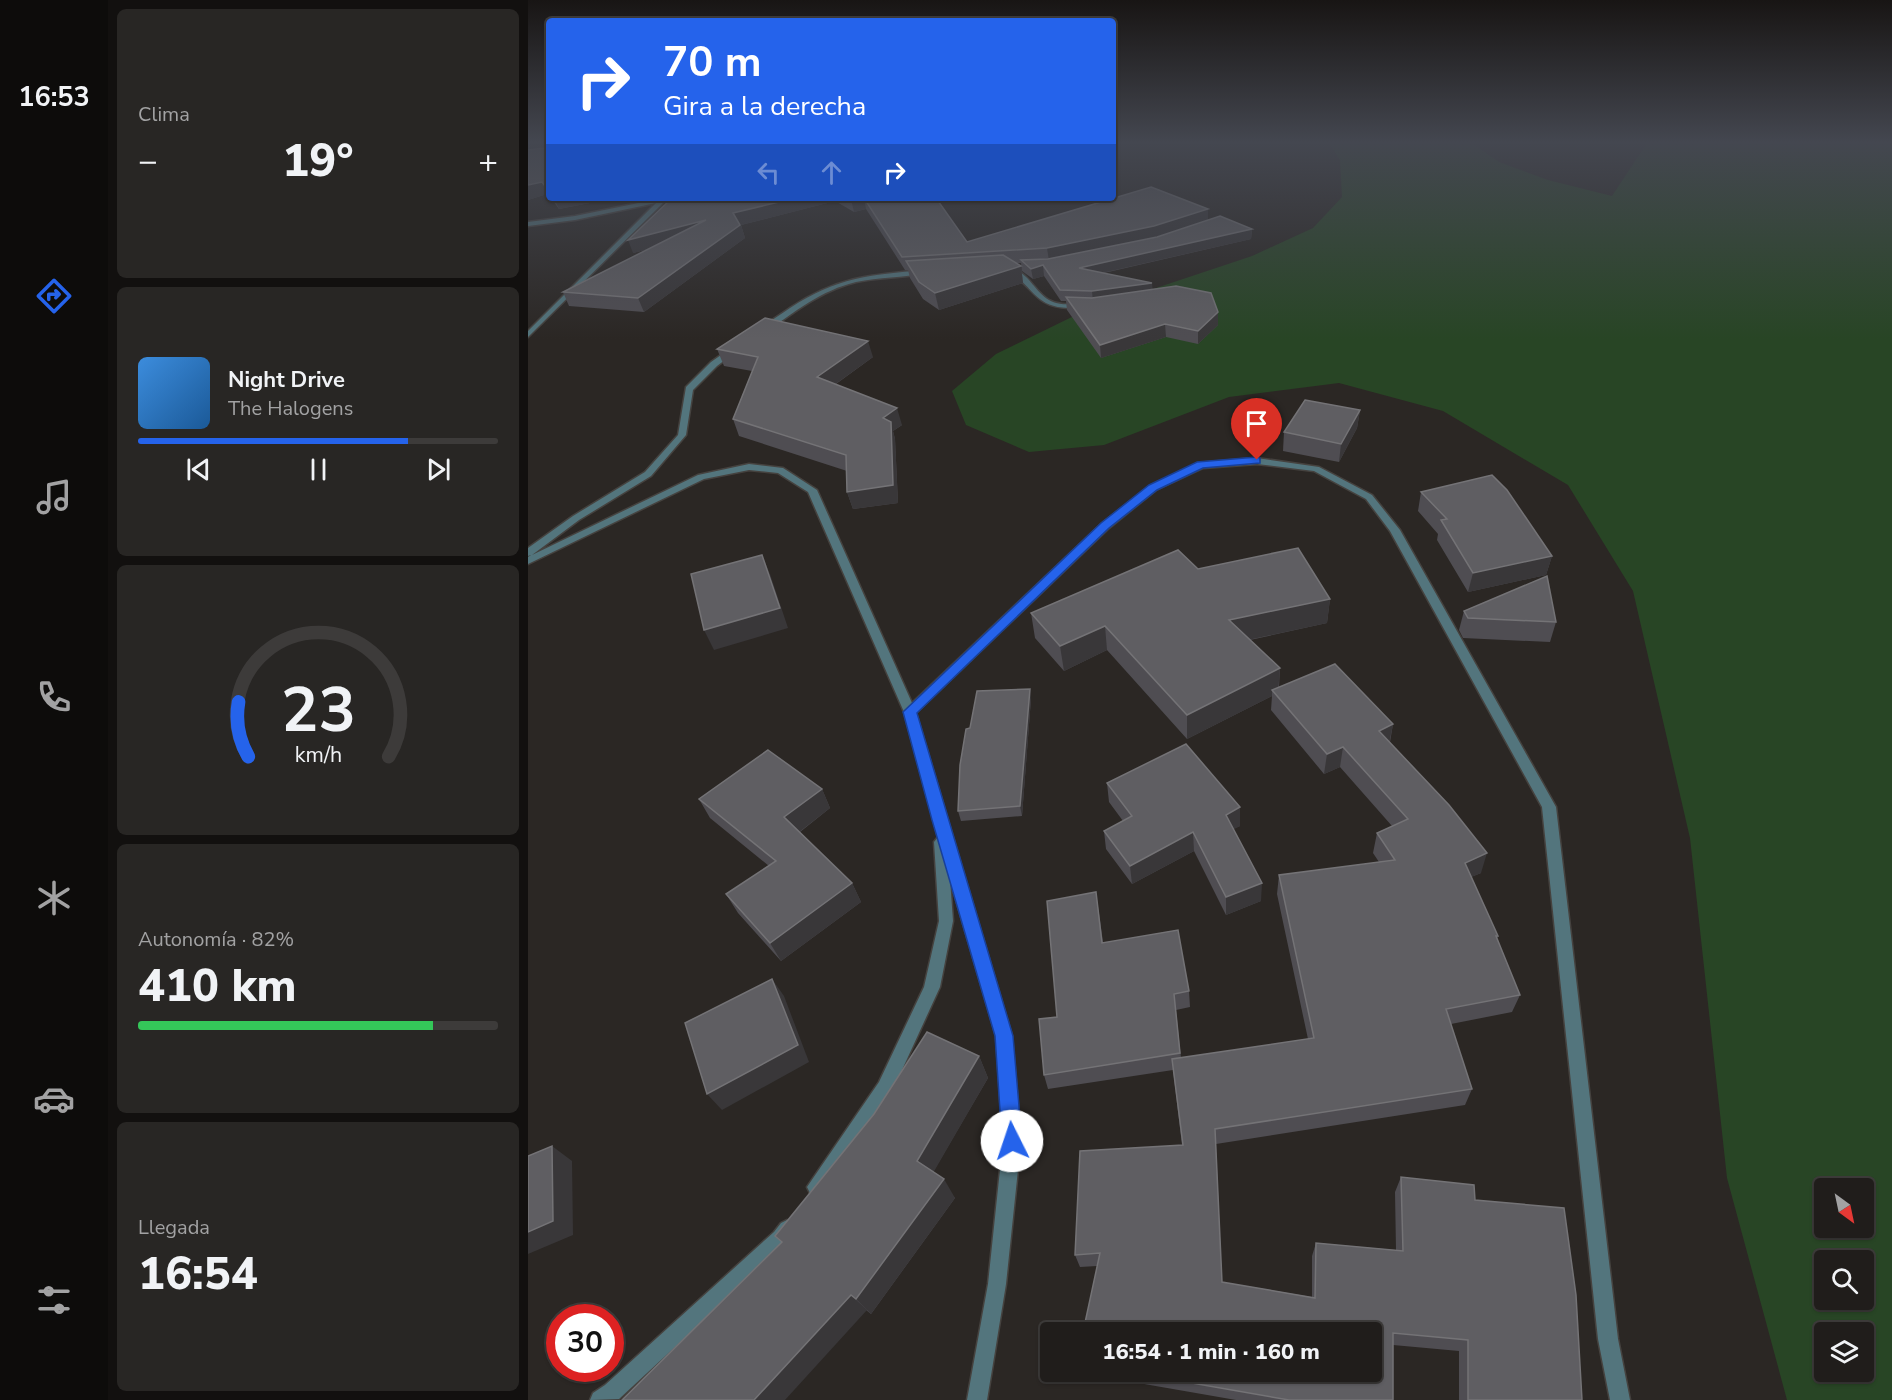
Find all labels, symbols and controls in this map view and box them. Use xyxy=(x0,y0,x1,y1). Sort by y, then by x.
text: 70 m xyxy=(663,34,762,91)
icon: right xyxy=(564,42,642,120)
text: 16:53 xyxy=(18,79,90,116)
text: Gira a la derecha xyxy=(663,88,866,125)
text: Clima xyxy=(138,101,190,128)
text: 19° xyxy=(282,131,354,192)
text: − xyxy=(138,139,158,184)
text: + xyxy=(478,139,498,184)
icon: left xyxy=(752,156,785,189)
icon: ahead xyxy=(815,156,848,189)
icon: right xyxy=(878,156,911,189)
icon: directions xyxy=(33,275,75,317)
text: Night Drive xyxy=(228,365,345,395)
text: The Halogens xyxy=(228,395,353,422)
pin xyxy=(1231,398,1282,460)
icon: arrive xyxy=(1240,407,1273,440)
icon: previous xyxy=(182,453,215,486)
icon: pause xyxy=(302,453,335,486)
icon: next xyxy=(422,453,455,486)
icon: music xyxy=(33,476,75,518)
text: 23 xyxy=(281,668,355,753)
icon: phone xyxy=(33,676,75,718)
text: km/h xyxy=(294,740,342,770)
icon: climate xyxy=(33,877,75,919)
text: Autonomía · 82% xyxy=(138,926,294,953)
text: 410 km xyxy=(138,956,297,1017)
icon: car xyxy=(33,1078,75,1120)
position arrow xyxy=(980,1109,1044,1173)
north arrow xyxy=(1814,1178,1874,1238)
map controls xyxy=(1814,1178,1874,1382)
text: Llegada xyxy=(138,1214,210,1241)
text: 16:54 xyxy=(138,1244,258,1305)
button: search xyxy=(1814,1250,1874,1310)
icon: filters xyxy=(33,1279,75,1321)
speed limit sign: 30 xyxy=(546,1304,624,1382)
button: layers xyxy=(1814,1322,1874,1382)
text: 16:54 · 1 min · 160 m xyxy=(1102,1337,1320,1367)

